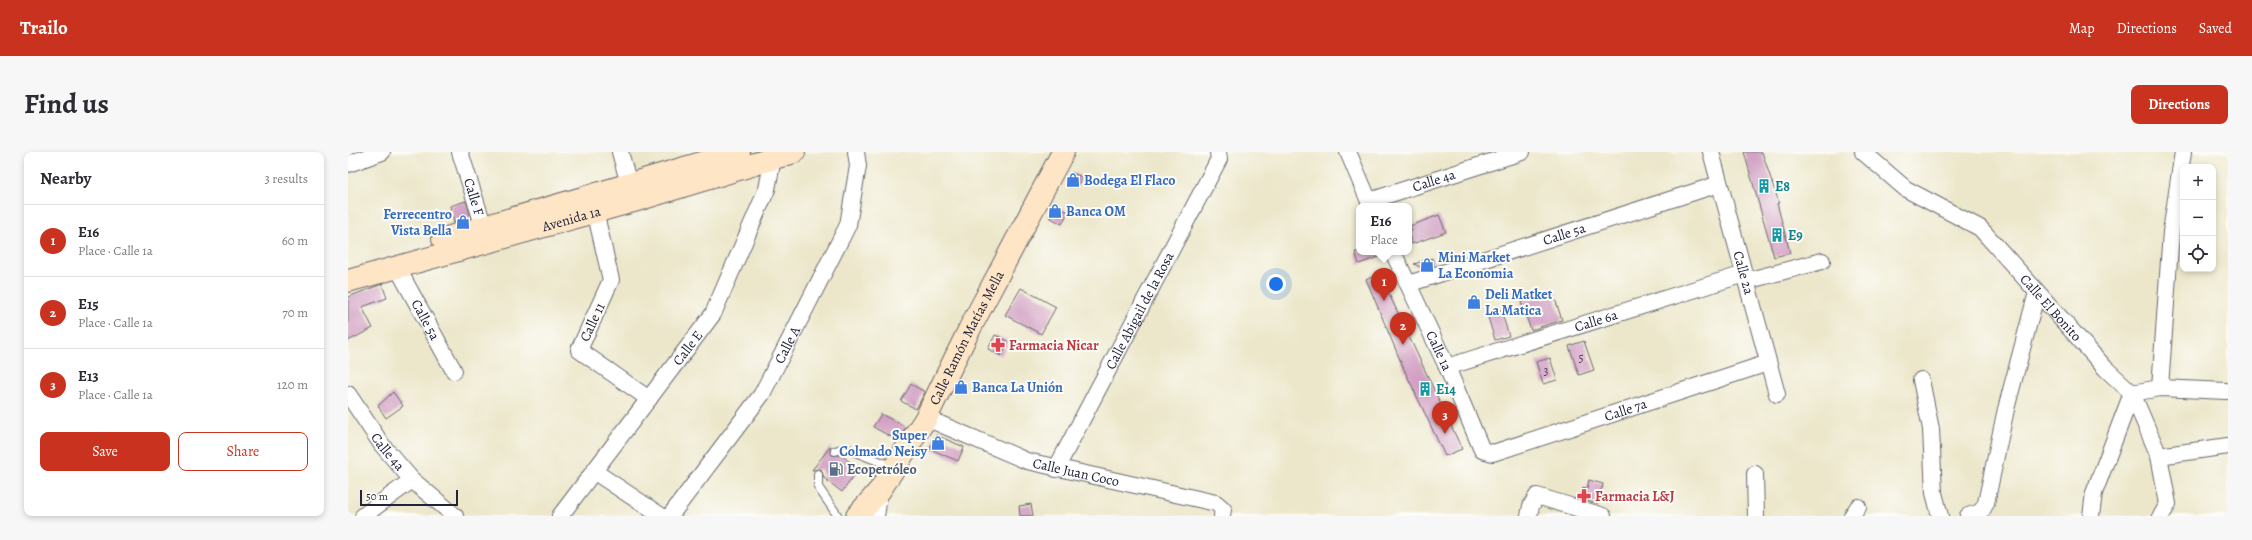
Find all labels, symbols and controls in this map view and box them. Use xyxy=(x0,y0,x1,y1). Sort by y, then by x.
text: Trailo xyxy=(20,15,68,41)
text: Map xyxy=(2069,19,2095,38)
text: Directions xyxy=(2117,19,2177,38)
text: Saved xyxy=(2199,19,2232,38)
text: Find us xyxy=(24,85,109,123)
button: Directions xyxy=(2131,85,2228,124)
map controls xyxy=(2180,164,2216,272)
button: + xyxy=(2180,164,2216,200)
street label: Calle 4a xyxy=(1410,165,1458,197)
text: Nearby xyxy=(40,167,91,190)
text: 3 results xyxy=(264,170,308,187)
place label: Bodega El Flaco xyxy=(1084,171,1176,190)
shop icon: Bodega El Flaco xyxy=(1065,172,1081,188)
street label: Calle F xyxy=(459,176,489,218)
place label: E8 xyxy=(1775,177,1790,196)
building icon: E8 xyxy=(1756,178,1772,194)
button: − xyxy=(2180,200,2216,236)
street label: Avenida 1a xyxy=(539,202,603,236)
place label: Banca OM xyxy=(1066,202,1126,221)
shop icon: Banca OM xyxy=(1047,203,1063,219)
popup xyxy=(1356,203,1412,255)
place label: Ferrecentro Vista Bella xyxy=(383,205,452,240)
text: E16 xyxy=(1370,211,1392,231)
shop icon: Ferrecentro Vista Bella xyxy=(455,214,471,230)
street label: Calle 5a xyxy=(1541,218,1588,250)
text: E16 xyxy=(78,222,99,242)
place label: E9 xyxy=(1788,226,1803,245)
building icon: E9 xyxy=(1769,227,1785,243)
text: Place xyxy=(1370,231,1398,248)
text: 1 xyxy=(51,232,55,249)
text: 60 m xyxy=(282,232,308,249)
button: locate xyxy=(2180,236,2216,272)
text: Place · Calle 1a xyxy=(78,242,153,259)
street label: Calle Abigail de la Rosa xyxy=(1101,248,1179,373)
place label: Mini Market La Economia xyxy=(1438,248,1514,283)
street label: Calle 2a xyxy=(1728,249,1759,297)
shop icon: Mini Market La Economia xyxy=(1419,257,1435,273)
street label: Calle Ramón Matías Mella xyxy=(925,267,1009,408)
pin: 1 xyxy=(1371,268,1397,301)
street label: Calle El Bonito xyxy=(2016,270,2086,346)
your location xyxy=(1266,274,1286,294)
place label: Deli Matket La Matica xyxy=(1485,285,1553,320)
text: E15 xyxy=(78,294,99,314)
shop icon: Deli Matket La Matica xyxy=(1466,294,1482,310)
street label: Calle 5a xyxy=(407,296,444,344)
street label: Calle 11 xyxy=(575,300,610,345)
text: 2 xyxy=(50,304,56,321)
text: 70 m xyxy=(282,304,308,321)
street label: Calle 6a xyxy=(1572,305,1620,337)
pin: 2 xyxy=(1390,312,1416,345)
text: Place · Calle 1a xyxy=(78,314,153,331)
street label: Calle A xyxy=(770,322,805,367)
street label: Calle E xyxy=(668,327,707,370)
street label: Calle 1a xyxy=(1421,328,1457,375)
place label: Farmacia Nicar xyxy=(1009,336,1099,355)
pharmacy icon: Farmacia Nicar xyxy=(990,337,1006,353)
house number: 5 xyxy=(1578,350,1584,366)
house number: 3 xyxy=(1544,363,1549,379)
text: E13 xyxy=(78,366,99,386)
text: 3 xyxy=(50,376,56,393)
text: 120 m xyxy=(277,376,308,393)
place label: Banca La Unión xyxy=(972,378,1063,397)
shop icon: Banca La Unión xyxy=(953,379,969,395)
place label: E14 xyxy=(1436,380,1456,399)
building icon: E14 xyxy=(1417,381,1433,397)
text: Place · Calle 1a xyxy=(78,386,153,403)
street label: Calle 7a xyxy=(1602,394,1650,426)
pin: 3 xyxy=(1432,401,1458,434)
place label: Super Colmado Neisy xyxy=(839,426,927,461)
street label: Calle 4a xyxy=(366,429,409,475)
button: Save xyxy=(40,432,170,471)
button: Share xyxy=(178,432,308,471)
shop icon: Super Colmado Neisy xyxy=(930,435,946,451)
street label: Calle Juan Coco xyxy=(1031,454,1121,491)
place label: Ecopetróleo xyxy=(847,460,917,479)
fuel station icon: Ecopetróleo xyxy=(828,461,844,477)
place label: Farmacia L&J xyxy=(1595,487,1675,506)
scale bar xyxy=(360,488,458,507)
pharmacy icon: Farmacia L&J xyxy=(1576,488,1592,504)
text: 50 m xyxy=(366,489,388,504)

